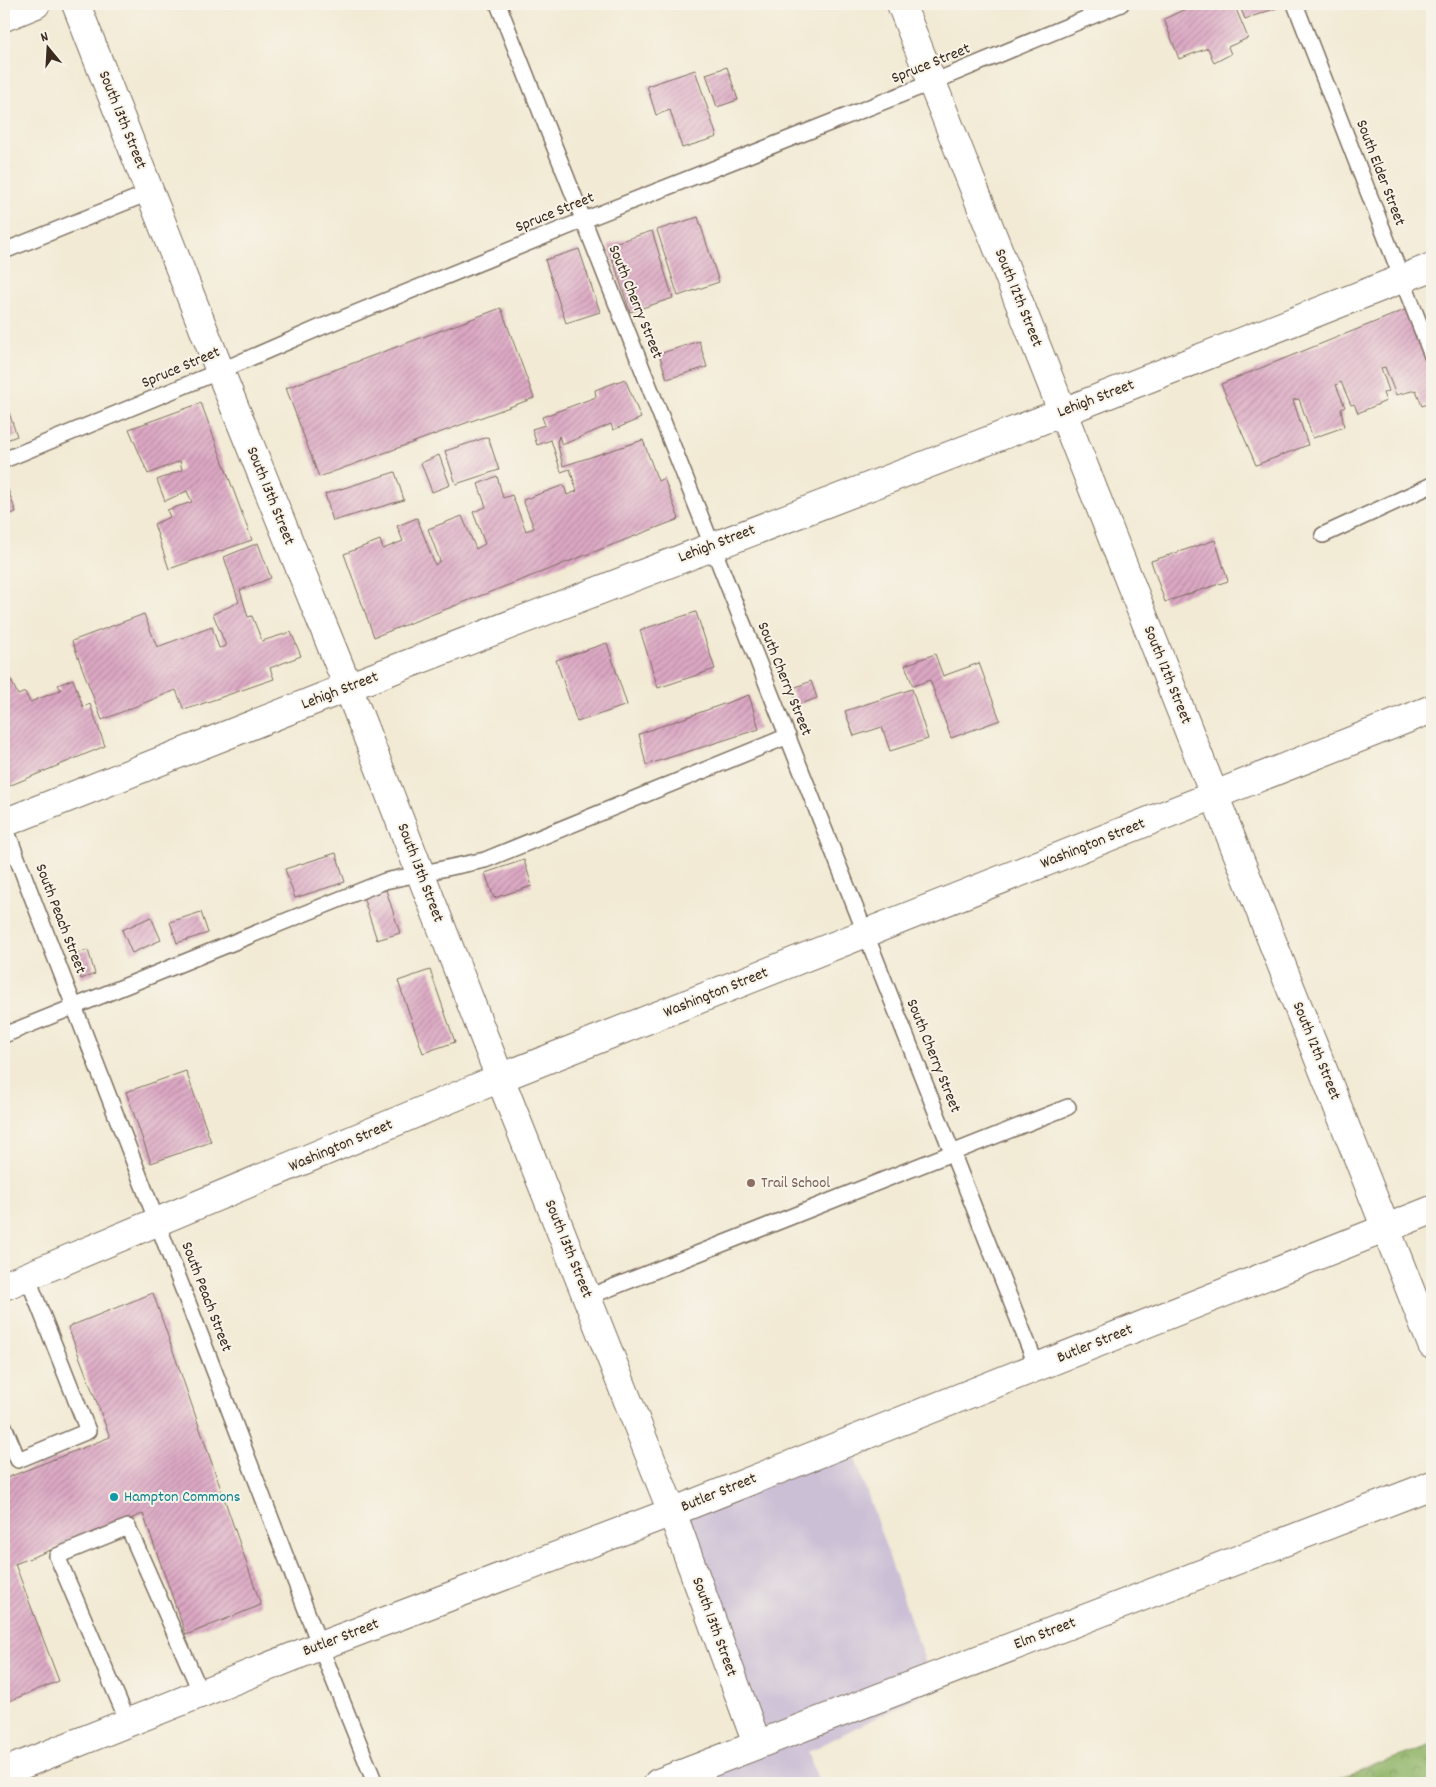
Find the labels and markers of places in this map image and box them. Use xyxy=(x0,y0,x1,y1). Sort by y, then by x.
place label: Trail School xyxy=(761,1172,830,1195)
marker: Trail School xyxy=(745,1177,757,1189)
place label: Hampton Commons xyxy=(124,1486,241,1509)
marker: Hampton Commons xyxy=(108,1491,120,1503)

